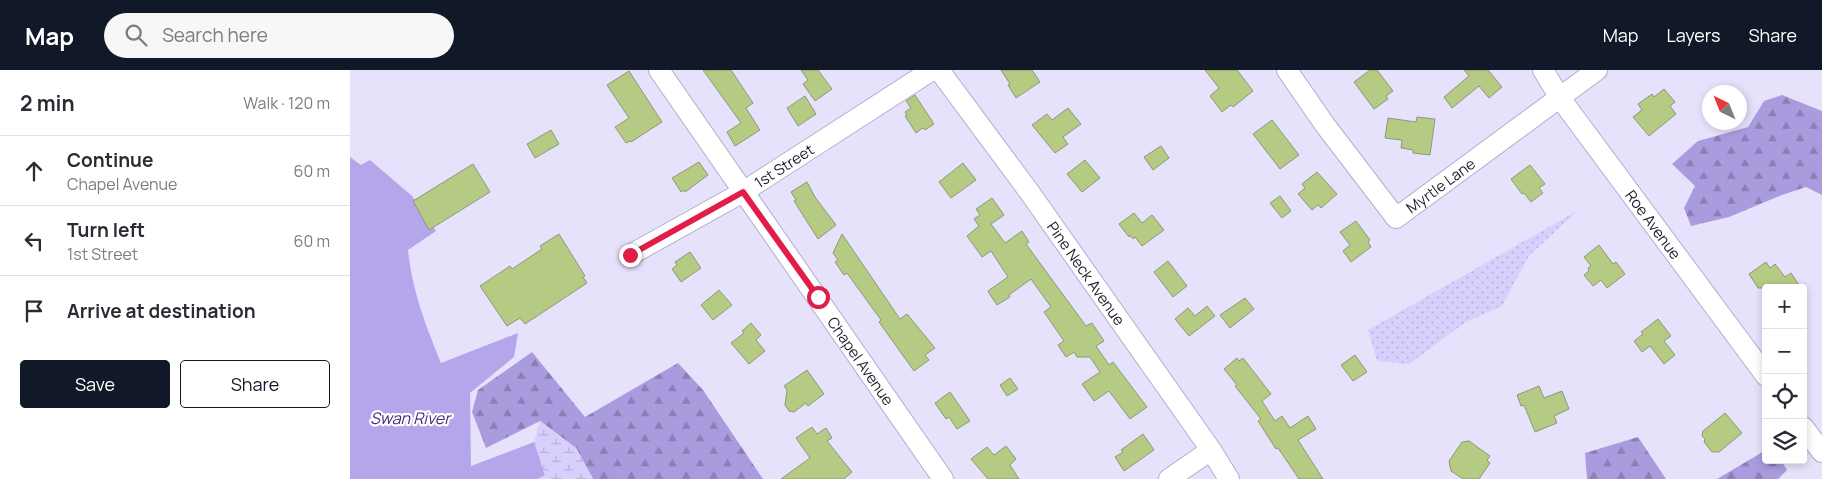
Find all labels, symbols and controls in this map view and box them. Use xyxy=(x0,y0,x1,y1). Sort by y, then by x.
search box xyxy=(104,13,454,58)
text: Map xyxy=(25,19,74,52)
icon: search xyxy=(122,21,150,49)
text: Search here xyxy=(162,22,268,48)
text: Map xyxy=(1603,23,1638,47)
text: Layers xyxy=(1666,23,1720,47)
text: Share xyxy=(1748,23,1797,47)
north arrow xyxy=(1702,85,1747,130)
text: 2 min xyxy=(20,89,75,117)
text: Walk · 120 m xyxy=(243,92,330,114)
street label: 1st Street xyxy=(750,139,818,193)
text: Continue xyxy=(67,147,153,173)
street label: Myrtle Lane xyxy=(1402,153,1479,218)
icon: ahead xyxy=(20,157,48,185)
text: 60 m xyxy=(294,160,330,182)
text: Chapel Avenue xyxy=(67,173,177,195)
street label: Roe Avenue xyxy=(1621,185,1686,264)
text: Turn left xyxy=(67,217,145,243)
street label: Pine Neck Avenue xyxy=(1043,217,1130,329)
icon: left xyxy=(20,227,48,255)
text: 60 m xyxy=(294,230,330,252)
text: 1st Street xyxy=(67,243,138,265)
route end xyxy=(619,244,642,267)
map controls xyxy=(1762,284,1807,464)
button: + xyxy=(1762,284,1807,329)
route start xyxy=(807,286,830,309)
icon: arrive xyxy=(20,297,48,325)
text: Arrive at destination xyxy=(67,298,256,324)
street label: Chapel Avenue xyxy=(823,312,899,409)
button: − xyxy=(1762,329,1807,374)
button: Save xyxy=(20,360,170,408)
button: Share xyxy=(180,360,330,408)
button: locate xyxy=(1762,374,1807,419)
water label: Swan River xyxy=(370,407,452,429)
button: layers xyxy=(1762,419,1807,464)

